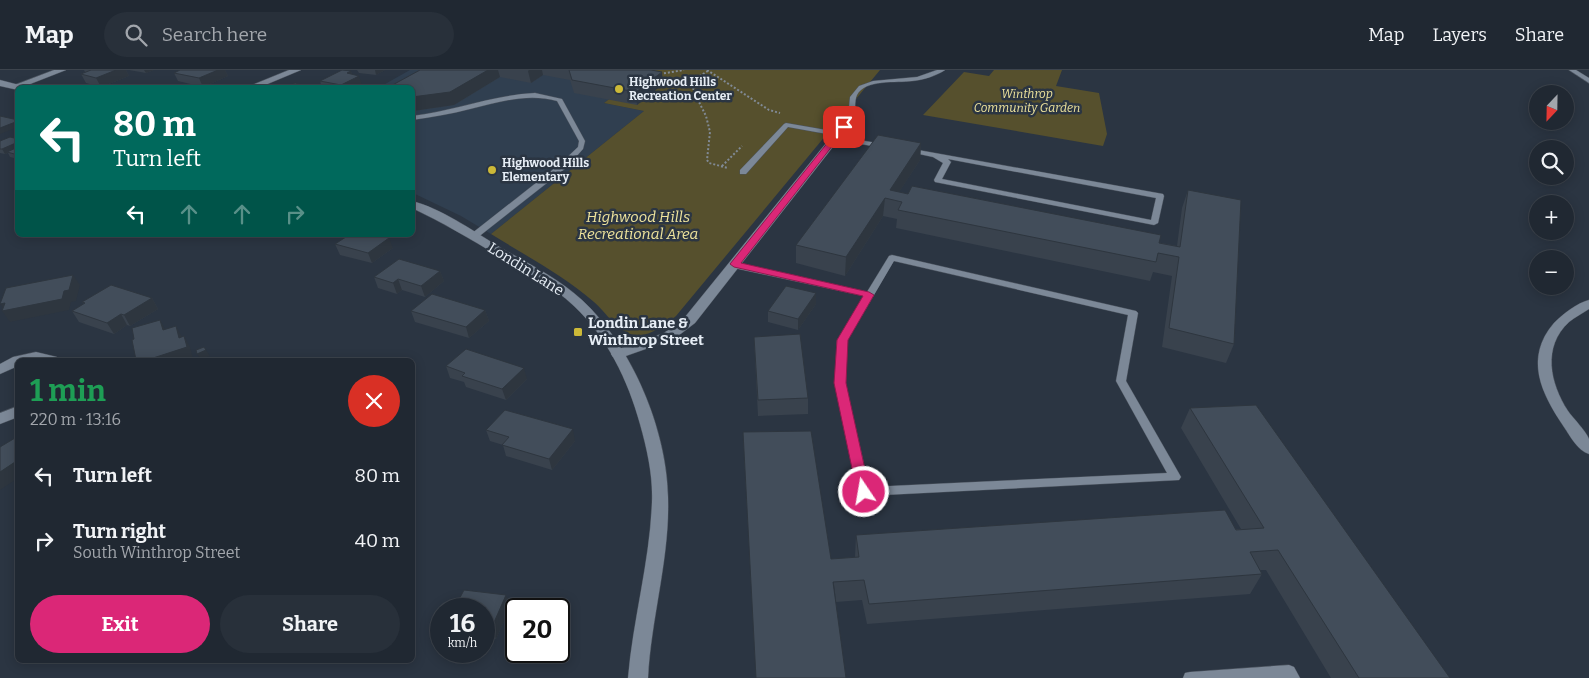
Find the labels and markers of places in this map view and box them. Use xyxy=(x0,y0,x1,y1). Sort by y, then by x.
place label: Highwood Hills Recreation Center xyxy=(629,75,732,103)
marker: Highwood Hills Recreation Center xyxy=(613,83,625,95)
pin xyxy=(823,106,865,148)
place label: Highwood Hills Elementary xyxy=(502,156,589,184)
marker: Highwood Hills Elementary xyxy=(486,164,498,176)
place label: Londin Lane & Winthrop Street xyxy=(588,314,704,349)
marker: Londin Lane & Winthrop Street xyxy=(572,326,584,338)

